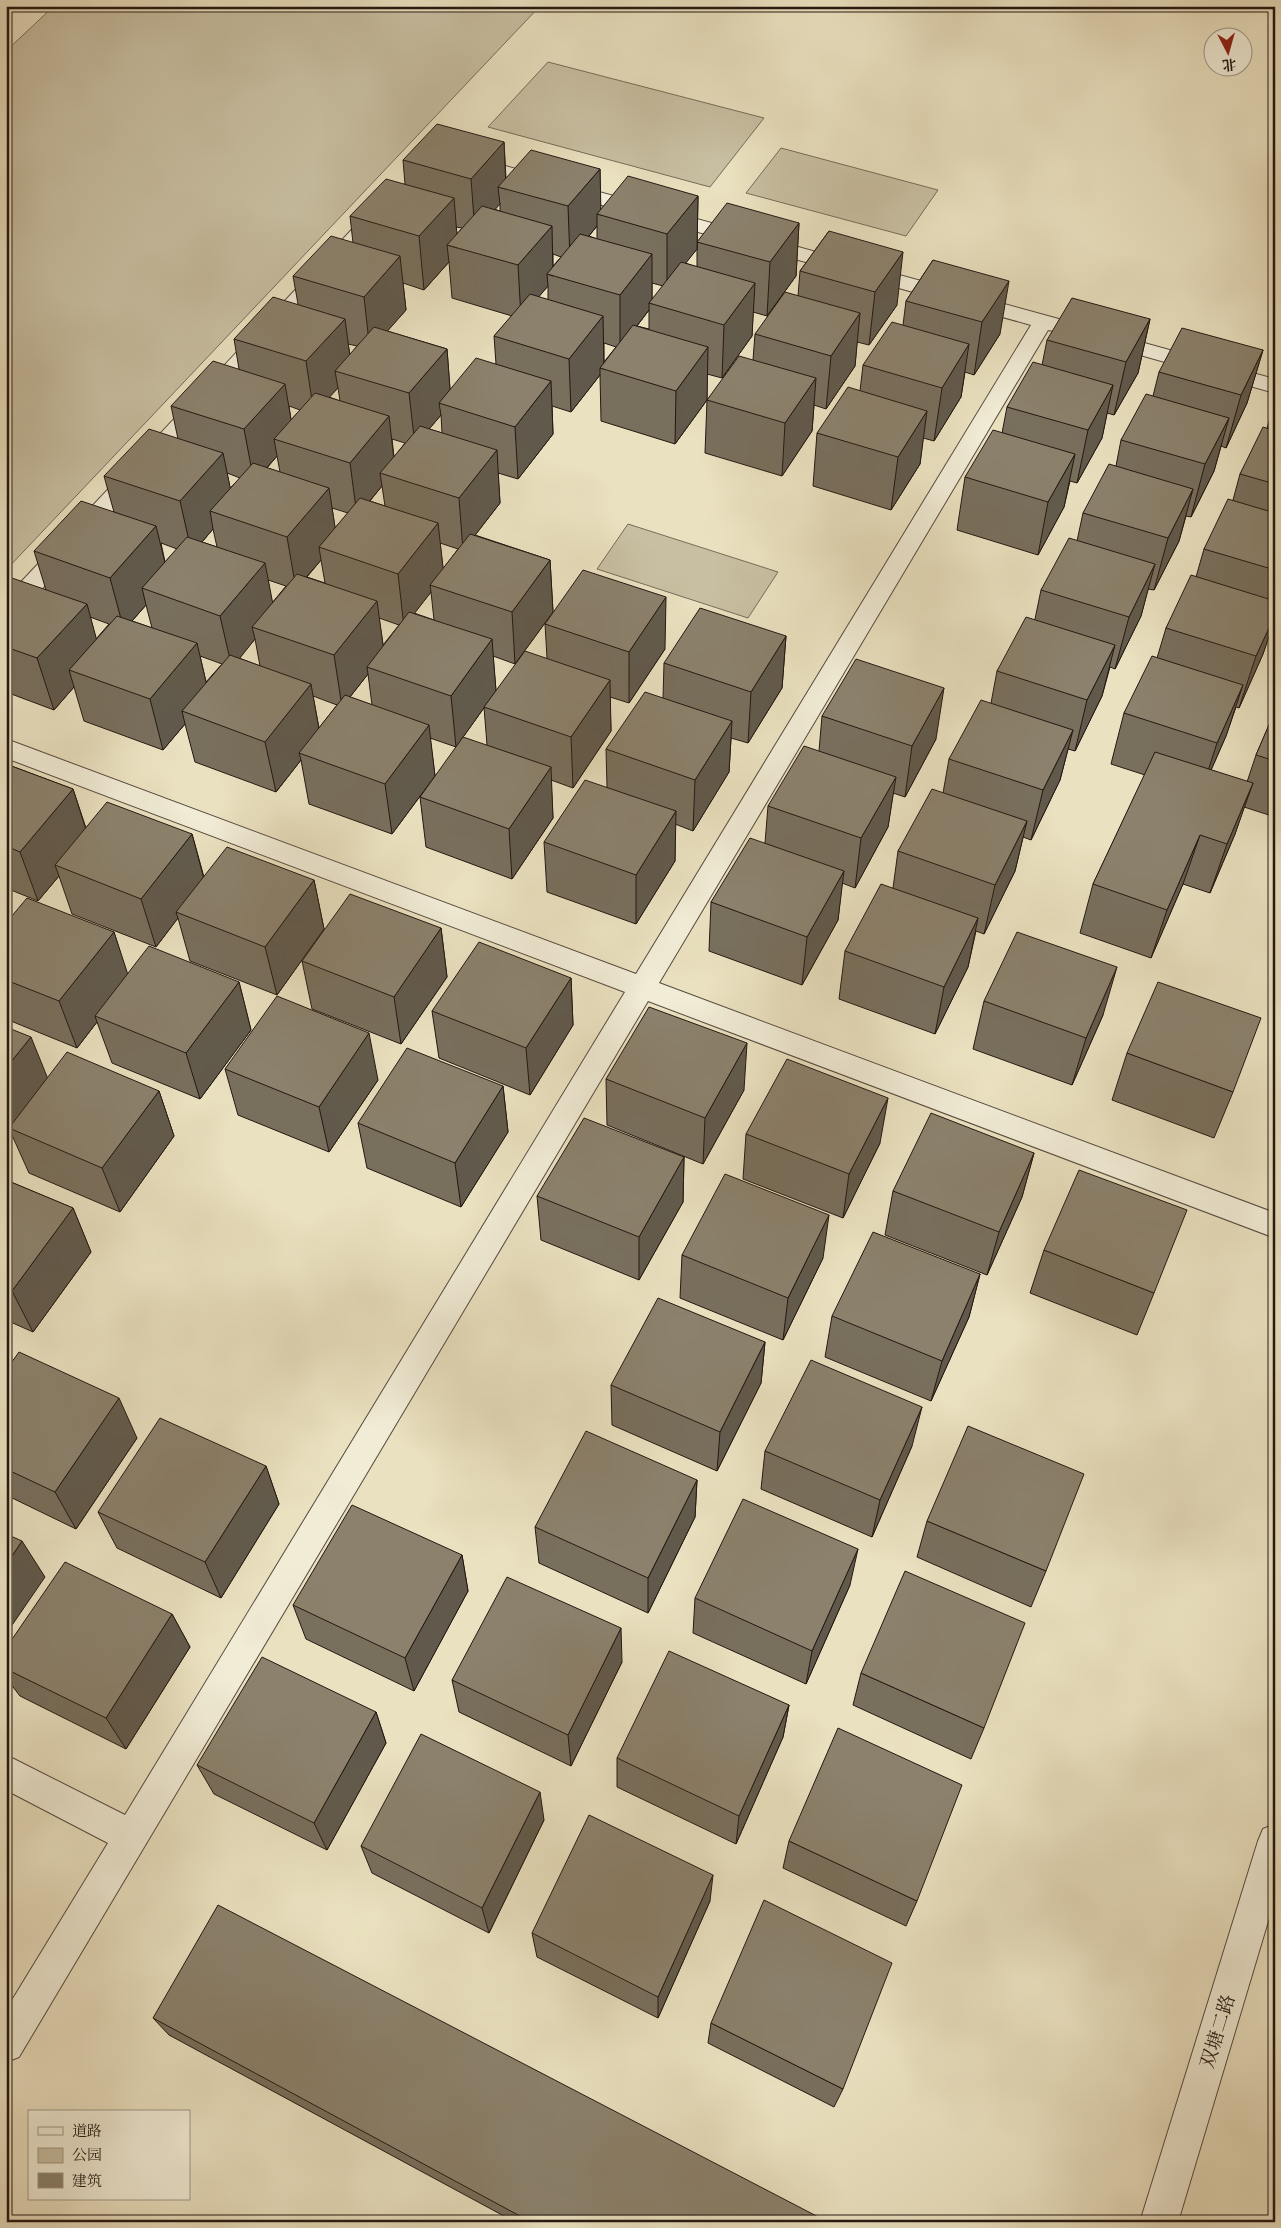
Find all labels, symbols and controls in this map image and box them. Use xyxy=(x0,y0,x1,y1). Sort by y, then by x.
north arrow xyxy=(1204,28,1254,78)
text: 北 xyxy=(1221,55,1237,74)
street label: 双塘二路 xyxy=(1196,1992,1240,2071)
legend xyxy=(28,2110,190,2200)
text: 道路 xyxy=(72,2122,102,2140)
text: 公园 xyxy=(72,2146,102,2164)
text: 建筑 xyxy=(72,2172,102,2190)

